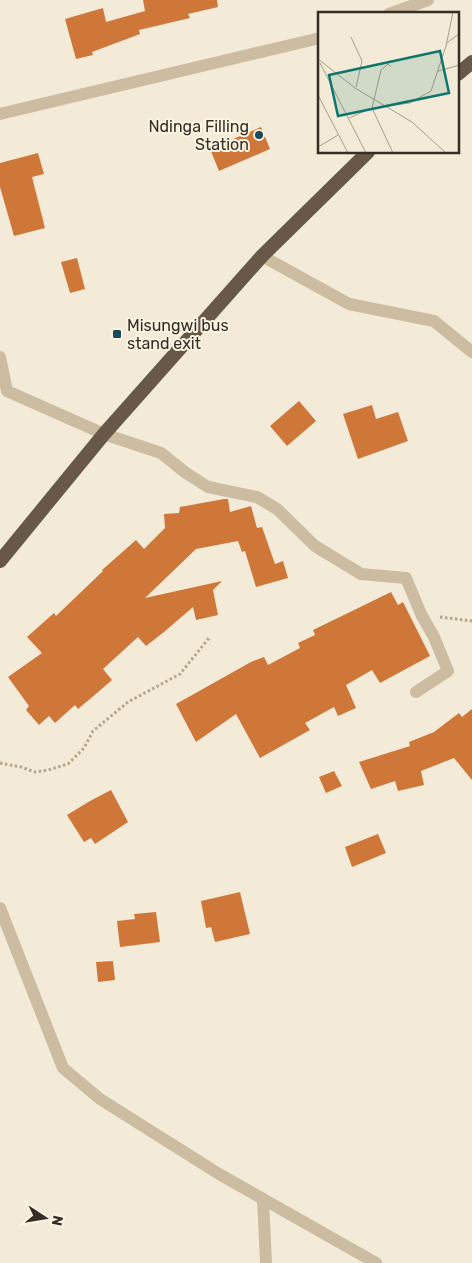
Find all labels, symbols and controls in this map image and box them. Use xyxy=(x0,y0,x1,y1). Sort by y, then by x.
inset map xyxy=(318,12,460,154)
place label: Ndinga Filling Station xyxy=(148,117,249,154)
marker: Ndinga Filling Station xyxy=(253,129,265,141)
place label: Misungwi bus stand exit xyxy=(127,316,229,353)
marker: Misungwi bus stand exit xyxy=(111,328,123,340)
north arrow xyxy=(20,1193,70,1243)
text: N xyxy=(48,1214,67,1227)

